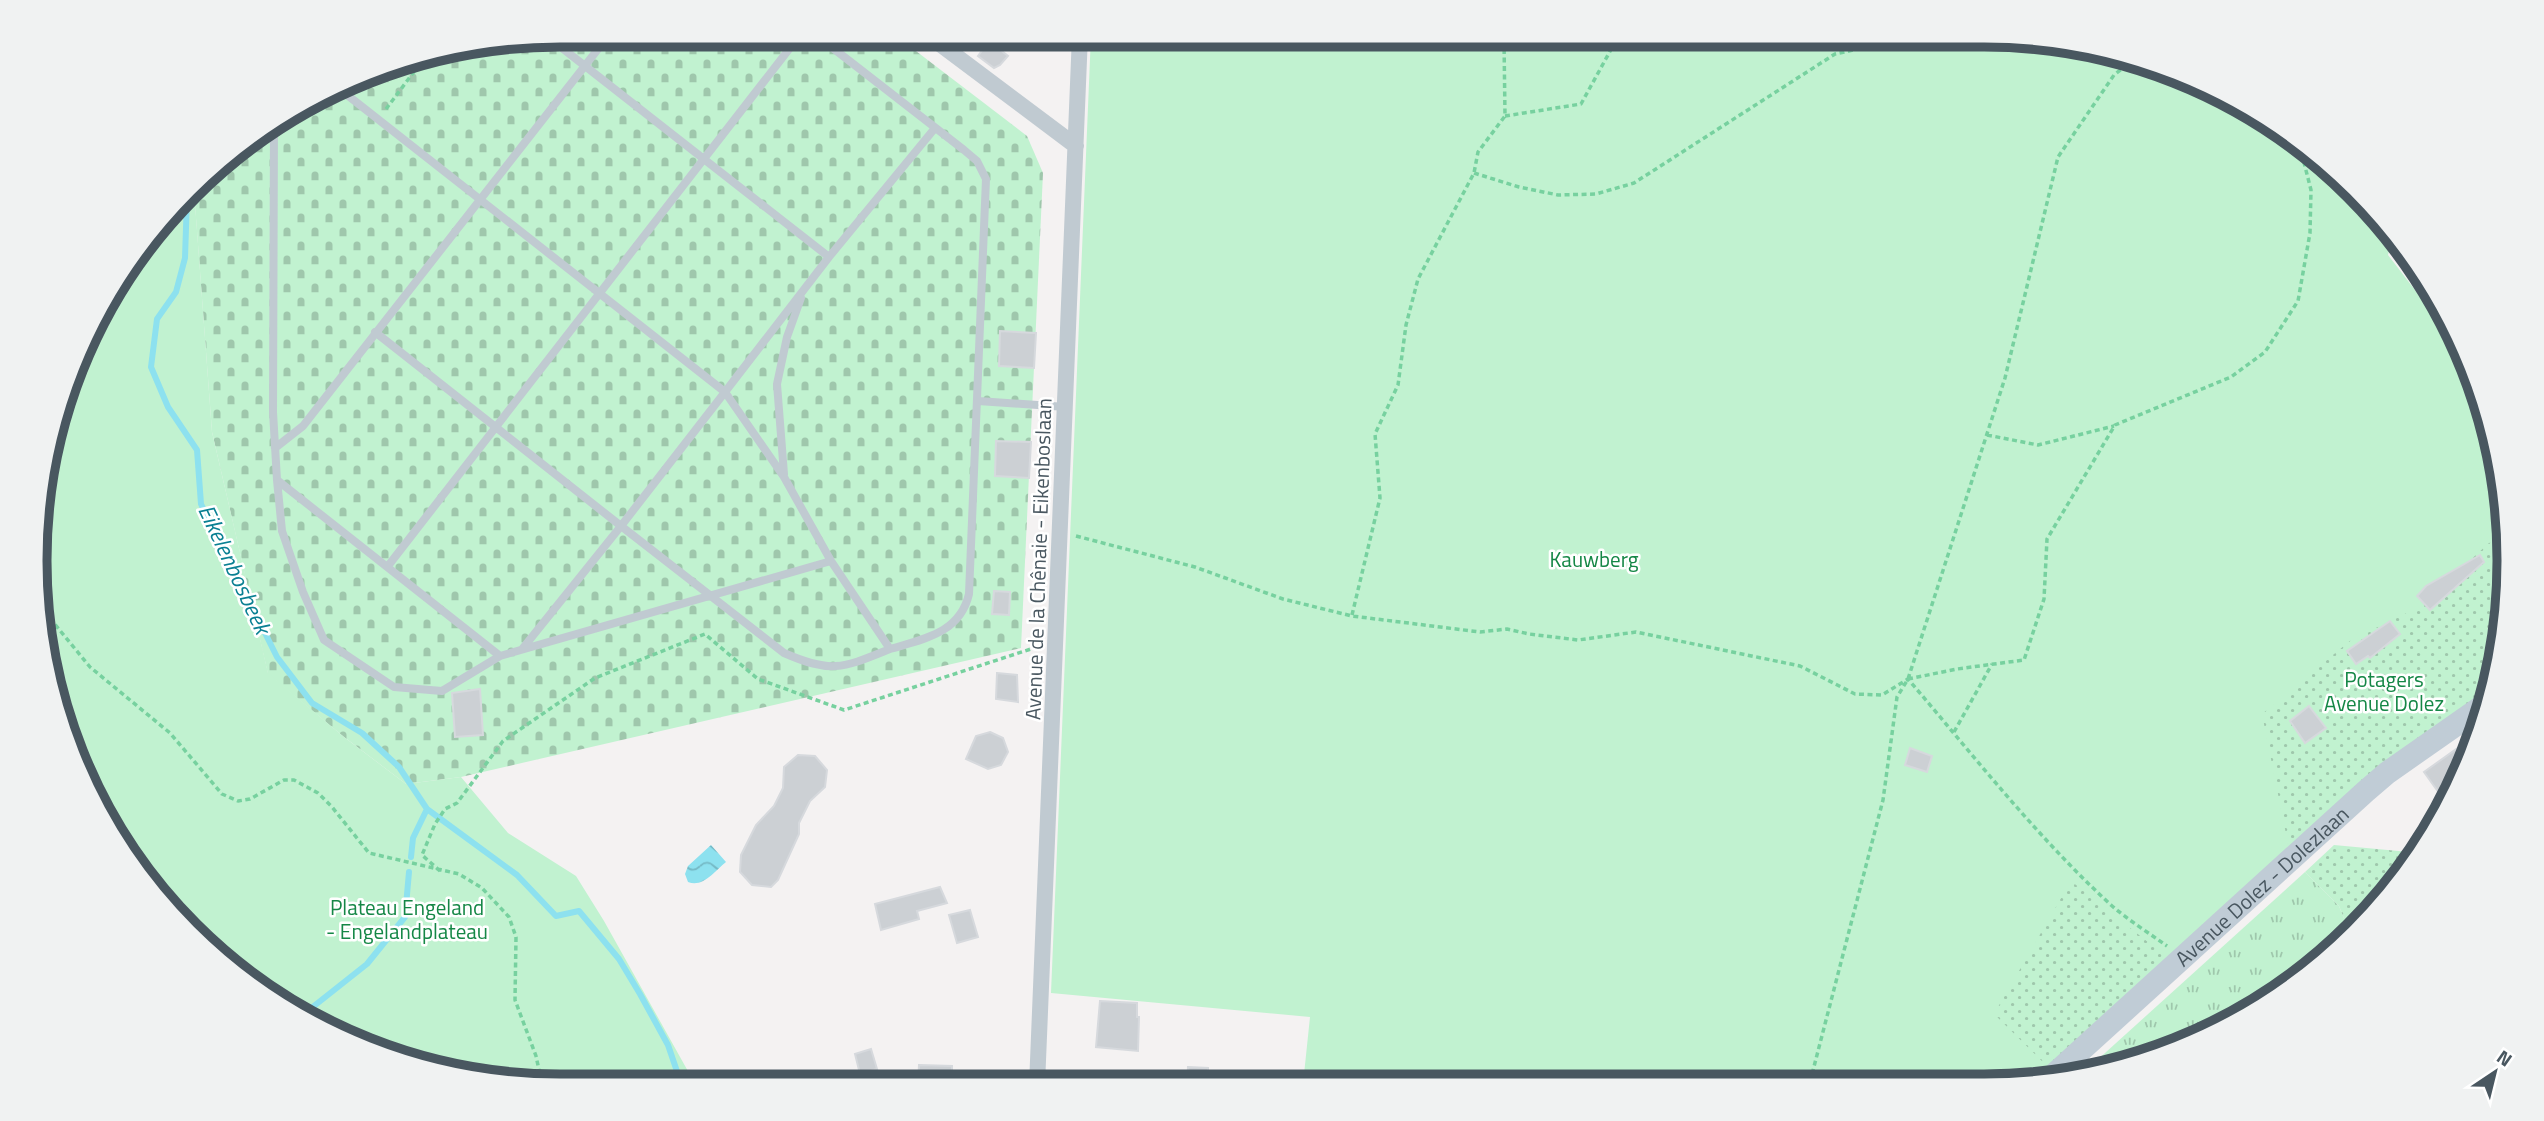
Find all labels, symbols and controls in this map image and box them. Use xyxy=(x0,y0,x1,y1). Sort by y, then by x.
street label: Avenue de la Chênaie - Eikenboslaan xyxy=(1016,397,1060,721)
water label: Eikelenbosbeek xyxy=(190,498,282,642)
park label: Kauwberg xyxy=(1549,543,1639,575)
park label: Potagers Avenue Dolez xyxy=(2324,663,2444,719)
street label: Avenue Dolez - Dolezlaan xyxy=(2167,798,2356,974)
park label: Plateau Engeland - Engelandplateau xyxy=(326,891,488,947)
north arrow xyxy=(2460,1037,2530,1107)
text: N xyxy=(2491,1042,2519,1073)

